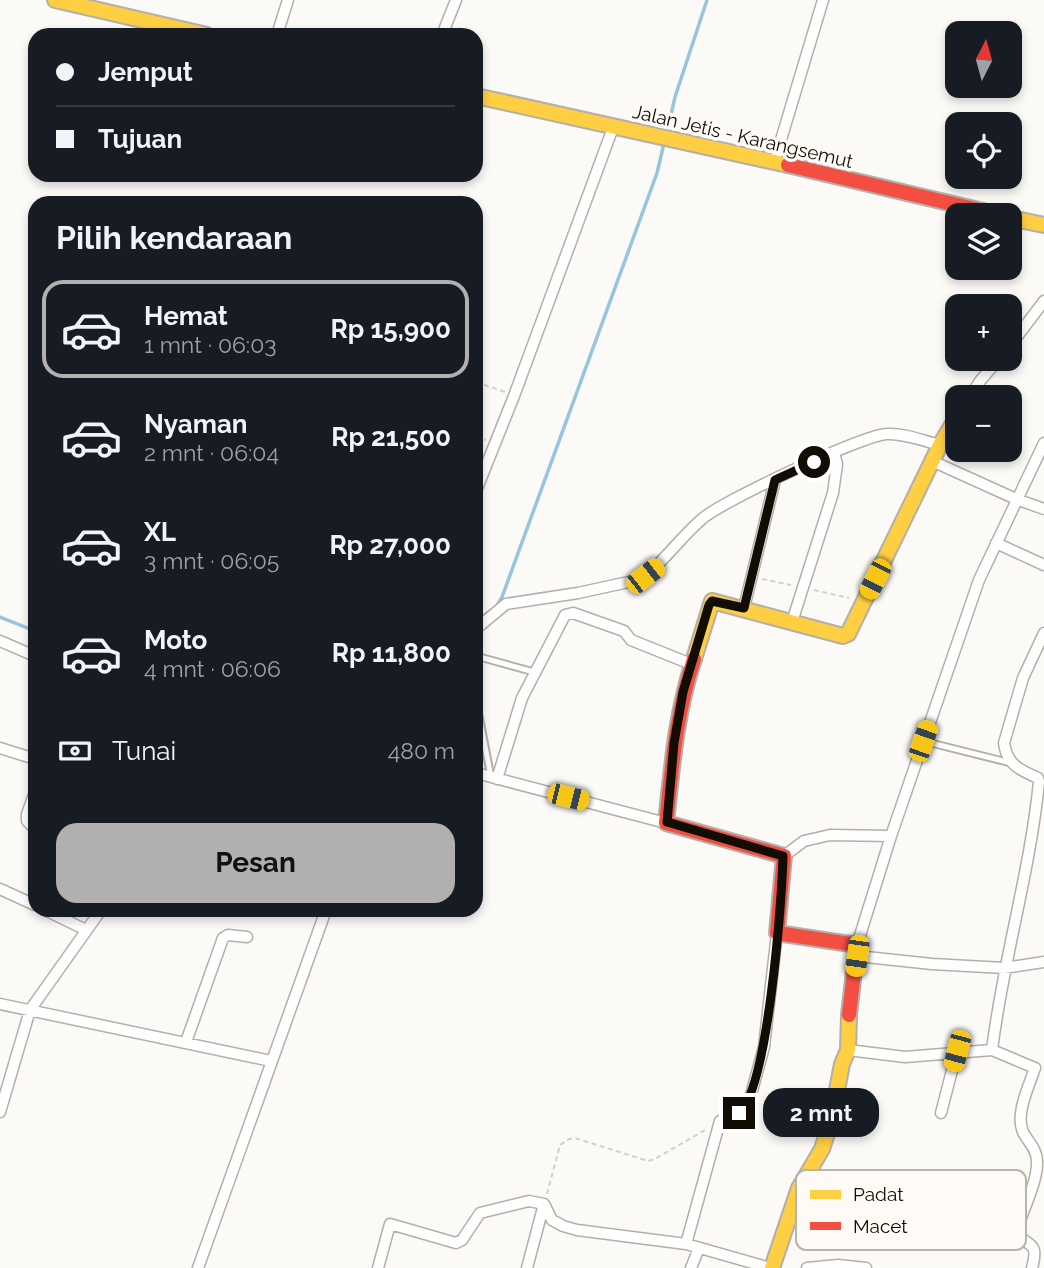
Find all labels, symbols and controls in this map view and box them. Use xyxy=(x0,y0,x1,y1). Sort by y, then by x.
north arrow xyxy=(945,21,1022,98)
map controls xyxy=(945,21,1022,462)
text: Jemput xyxy=(98,57,193,87)
street label: Jalan Jetis - Karangsemut xyxy=(631,100,856,172)
button: locate xyxy=(945,112,1022,189)
text: Tujuan xyxy=(98,124,182,154)
button: layers xyxy=(945,203,1022,280)
text: Pilih kendaraan xyxy=(56,219,292,256)
button: + xyxy=(945,294,1022,371)
icon: car xyxy=(60,298,123,361)
text: Hemat xyxy=(144,301,228,331)
text: Rp 15,900 xyxy=(331,314,451,344)
text: 1 mnt · 06:03 xyxy=(144,331,277,358)
button: − xyxy=(945,385,1022,462)
icon: car xyxy=(60,406,123,469)
text: Nyaman xyxy=(144,409,248,439)
text: Rp 21,500 xyxy=(331,422,451,452)
text: 2 mnt · 06:04 xyxy=(144,439,279,466)
route start xyxy=(798,446,830,478)
icon: car xyxy=(60,514,123,577)
text: XL xyxy=(144,517,176,547)
text: Rp 27,000 xyxy=(329,530,451,560)
text: 3 mnt · 06:05 xyxy=(144,547,279,574)
car xyxy=(622,555,669,597)
car xyxy=(857,556,894,602)
icon: car xyxy=(60,622,123,685)
text: Moto xyxy=(144,625,207,655)
text: Rp 11,800 xyxy=(332,638,451,668)
text: 4 mnt · 06:06 xyxy=(144,655,281,682)
car xyxy=(907,718,940,764)
icon: cash xyxy=(56,732,94,770)
text: Tunai xyxy=(112,736,176,766)
text: 480 m xyxy=(388,737,455,764)
car xyxy=(546,782,591,812)
button: Pesan xyxy=(56,823,455,903)
car xyxy=(844,934,871,978)
car xyxy=(942,1028,973,1074)
callout: 2 mnt xyxy=(764,1088,879,1138)
route end xyxy=(723,1097,755,1129)
text: 2 mnt xyxy=(790,1099,852,1126)
legend xyxy=(796,1170,1026,1250)
text: Padat xyxy=(853,1183,904,1205)
text: Macet xyxy=(853,1215,908,1237)

